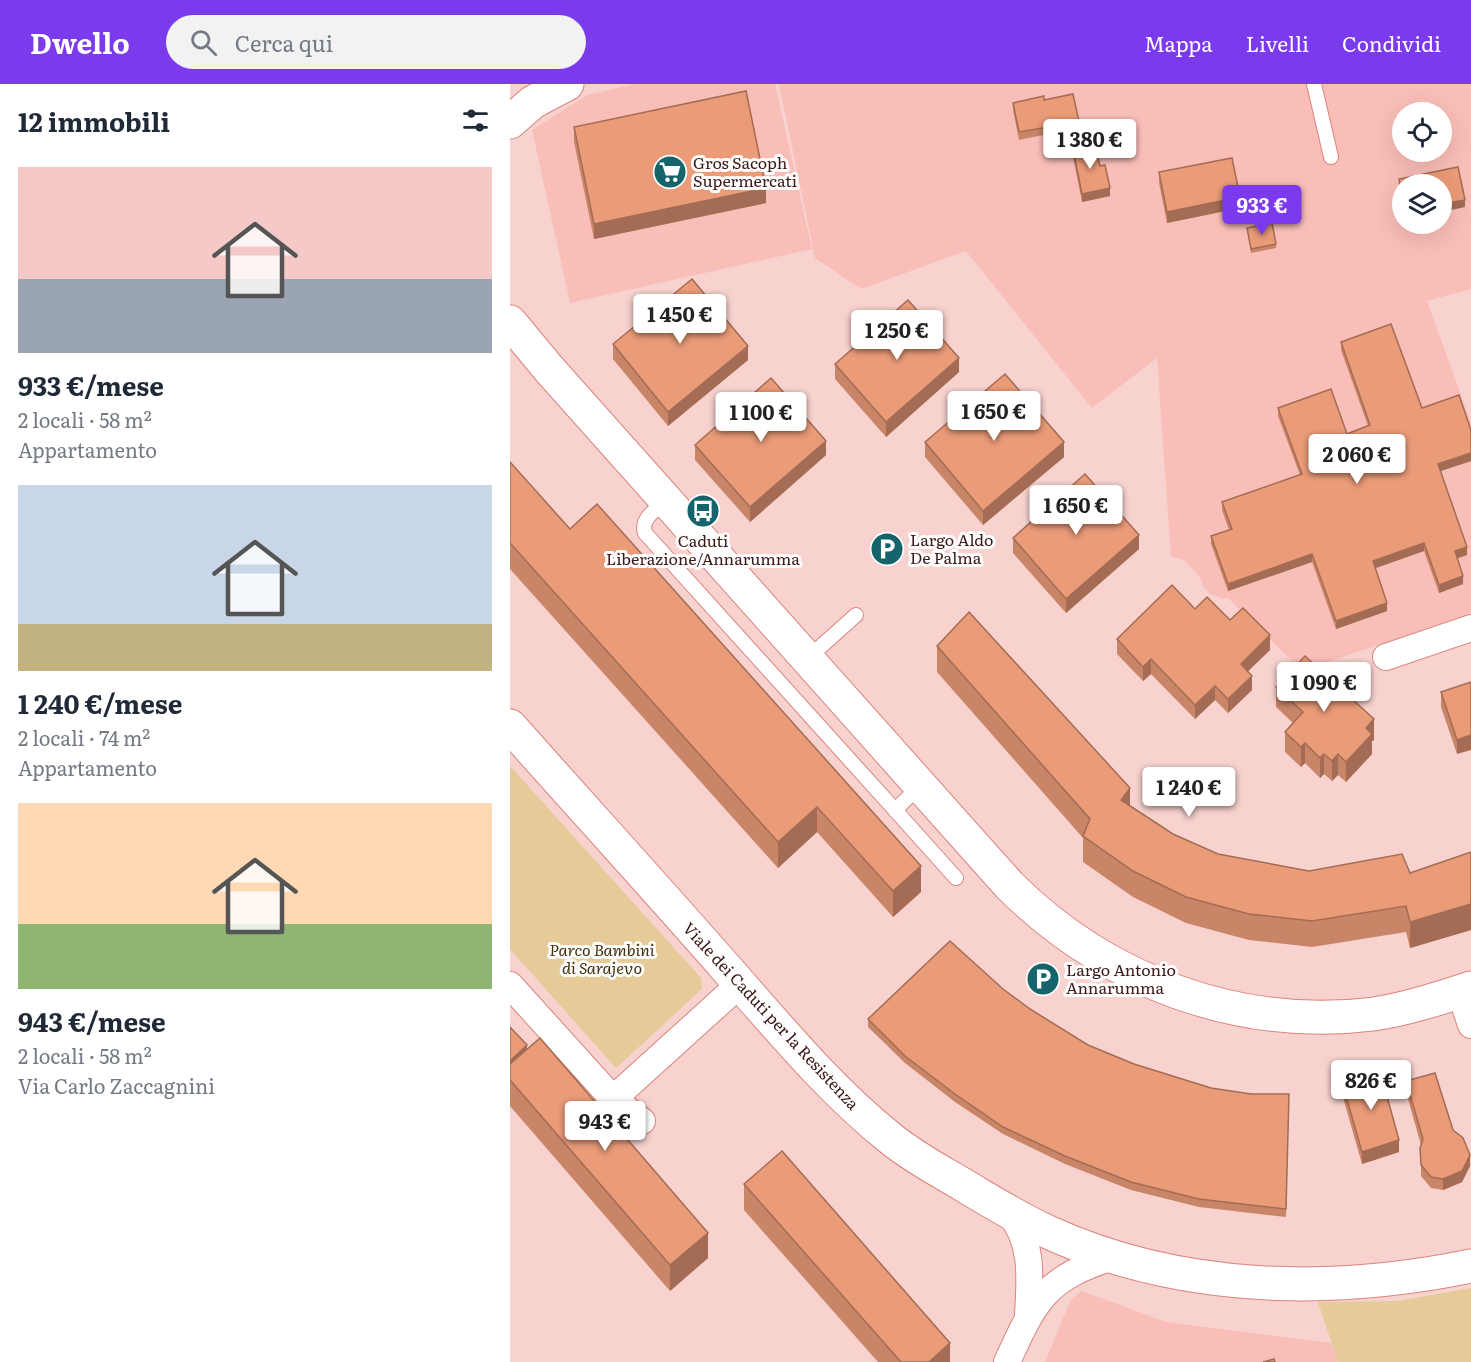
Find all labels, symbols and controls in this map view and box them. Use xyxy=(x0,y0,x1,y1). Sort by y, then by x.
search box xyxy=(166,15,586,69)
text: Dwello xyxy=(30,21,130,63)
icon: search xyxy=(187,26,220,59)
text: Cerca qui xyxy=(235,26,333,59)
text: Mappa xyxy=(1144,27,1213,58)
text: Livelli xyxy=(1246,27,1309,58)
text: Condividi xyxy=(1342,27,1441,58)
text: 12 immobili xyxy=(18,101,170,140)
map controls xyxy=(1392,102,1452,234)
button: locate xyxy=(1392,102,1452,162)
icon: filters xyxy=(459,104,492,137)
pin: 1 380 € xyxy=(1035,119,1145,170)
text: 1 380 € xyxy=(1057,123,1123,153)
place label: Gros Sacoph Supermercati xyxy=(693,150,797,192)
supermarket icon: Gros Sacoph Supermercati xyxy=(652,154,688,190)
button: layers xyxy=(1392,174,1452,234)
pin: 933 € xyxy=(1220,185,1304,236)
text: 933 € xyxy=(1236,189,1288,219)
icon: home xyxy=(201,206,309,314)
pin: 1 450 € xyxy=(625,294,735,345)
text: 1 450 € xyxy=(647,298,713,328)
pin: 1 250 € xyxy=(842,310,952,361)
text: 1 250 € xyxy=(865,314,929,344)
text: 933 €/mese xyxy=(18,365,164,404)
pin: 1 650 € xyxy=(939,391,1049,442)
pin: 1 100 € xyxy=(706,392,816,443)
text: 1 650 € xyxy=(962,395,1026,425)
text: 1 100 € xyxy=(729,396,793,426)
text: 2 locali · 58 m² xyxy=(18,404,152,434)
text: Appartamento xyxy=(18,434,157,464)
pin: 2 060 € xyxy=(1302,434,1412,485)
text: 2 060 € xyxy=(1323,438,1391,468)
pin: 1 650 € xyxy=(1021,485,1131,536)
text: 1 650 € xyxy=(1044,489,1108,519)
bus stop icon: Caduti Liberazione/Annarumma xyxy=(685,493,721,529)
icon: home xyxy=(201,524,309,632)
place label: Largo Aldo De Palma xyxy=(910,527,993,569)
place label: Caduti Liberazione/Annarumma xyxy=(606,528,800,570)
parking icon: Largo Aldo De Palma xyxy=(869,531,905,567)
pin: 1 090 € xyxy=(1269,662,1379,713)
text: 1 090 € xyxy=(1291,666,1357,696)
text: 1 240 €/mese xyxy=(18,683,182,722)
text: 2 locali · 74 m² xyxy=(18,722,150,752)
text: Appartamento xyxy=(18,752,157,782)
pin: 1 240 € xyxy=(1134,767,1244,818)
text: 1 240 € xyxy=(1156,771,1222,801)
icon: home xyxy=(201,842,309,950)
street label: Viale dei Caduti per la Resistenza xyxy=(678,916,866,1115)
park label: Parco Bambini di Sarajevo xyxy=(549,937,655,979)
place label: Largo Antonio Annarumma xyxy=(1066,957,1176,999)
parking icon: Largo Antonio Annarumma xyxy=(1025,961,1061,997)
text: 943 €/mese xyxy=(18,1001,166,1040)
text: 2 locali · 58 m² xyxy=(18,1040,152,1070)
pin: 826 € xyxy=(1329,1060,1413,1111)
text: 826 € xyxy=(1345,1064,1397,1094)
text: Via Carlo Zaccagnini xyxy=(18,1070,215,1100)
pin: 943 € xyxy=(563,1101,647,1152)
text: 943 € xyxy=(579,1105,631,1135)

